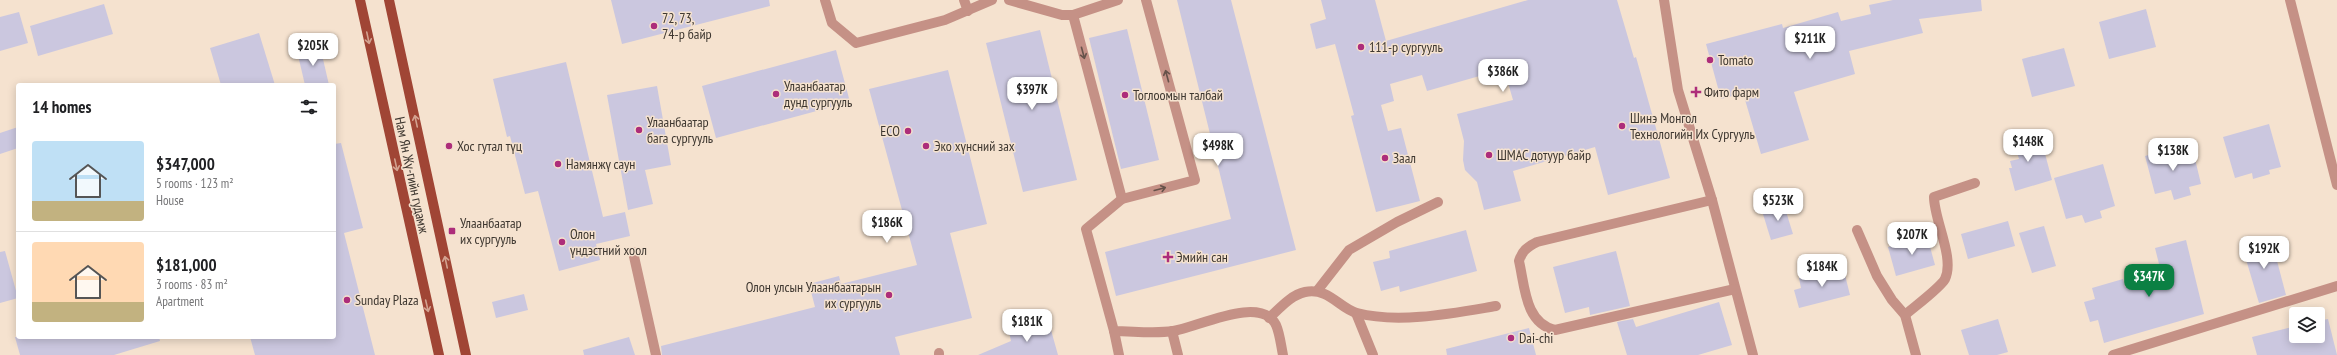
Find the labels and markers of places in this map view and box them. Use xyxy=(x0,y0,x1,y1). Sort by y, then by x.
place label: 72, 73, 74-р байр xyxy=(662,9,712,43)
marker: 72, 73, 74-р байр xyxy=(649,21,659,31)
pin: $211K xyxy=(1782,26,1838,60)
pin: $205K xyxy=(285,33,341,67)
place label: 111-р сургууль xyxy=(1369,38,1443,56)
marker: 111-р сургууль xyxy=(1356,42,1366,52)
place label: Tomato xyxy=(1718,51,1753,69)
marker: Tomato xyxy=(1705,55,1715,65)
pin: $386K xyxy=(1475,59,1531,93)
place label: Улаанбаатар дунд сургууль xyxy=(784,77,852,111)
pin: $397K xyxy=(1004,77,1060,111)
place label: Фито фарм xyxy=(1704,83,1759,101)
place label: Тоглоомын талбай xyxy=(1133,86,1223,104)
marker: Фито фарм xyxy=(1691,87,1701,97)
marker: Улаанбаатар дунд сургууль xyxy=(771,89,781,99)
marker: Тоглоомын талбай xyxy=(1120,90,1130,100)
place label: Шинэ Монгол Технологийн Их Сургууль xyxy=(1630,109,1755,143)
place label: Улаанбаатар бага сургууль xyxy=(647,113,713,147)
marker: Шинэ Монгол Технологийн Их Сургууль xyxy=(1617,121,1627,131)
place label: ECO xyxy=(880,122,900,140)
marker: Улаанбаатар бага сургууль xyxy=(634,125,644,135)
marker: ECO xyxy=(903,126,913,136)
pin: $148K xyxy=(2000,129,2056,163)
pin: $498K xyxy=(1190,133,1246,167)
place label: Хос гутал түц xyxy=(457,137,522,155)
place label: Эко хүнсний зах xyxy=(934,137,1015,155)
pin: $138K xyxy=(2145,138,2201,172)
marker: Хос гутал түц xyxy=(444,141,454,151)
marker: Эко хүнсний зах xyxy=(921,141,931,151)
place label: ШМАС дотуур байр xyxy=(1497,146,1591,164)
place label: Заал xyxy=(1393,149,1416,167)
marker: ШМАС дотуур байр xyxy=(1484,150,1494,160)
marker: Заал xyxy=(1380,153,1390,163)
place label: Намянжү саун xyxy=(566,155,635,173)
marker: Намянжү саун xyxy=(553,159,563,169)
pin: $523K xyxy=(1750,188,1806,222)
pin: $186K xyxy=(859,210,915,244)
place label: Улаанбаатар их сургууль xyxy=(460,214,522,248)
pin: $207K xyxy=(1884,222,1940,256)
place label: Олон үндэстний хоол xyxy=(570,225,647,259)
marker: Улаанбаатар их сургууль xyxy=(447,226,457,236)
pin: $192K xyxy=(2236,236,2292,270)
marker: Олон үндэстний хоол xyxy=(557,237,567,247)
place label: Эмийн сан xyxy=(1176,248,1228,266)
marker: Эмийн сан xyxy=(1163,252,1173,262)
pin: $184K xyxy=(1794,254,1850,288)
pin: $347K xyxy=(2121,264,2177,298)
place label: Олон улсын Улаанбаатарын их сургууль xyxy=(746,278,881,312)
marker: Олон улсын Улаанбаатарын их сургууль xyxy=(884,290,894,300)
place label: Sunday Plaza xyxy=(355,291,419,309)
marker: Sunday Plaza xyxy=(342,295,352,305)
pin: $181K xyxy=(999,309,1055,343)
place label: Dai-chi xyxy=(1519,329,1553,347)
marker: Dai-chi xyxy=(1506,333,1516,343)

